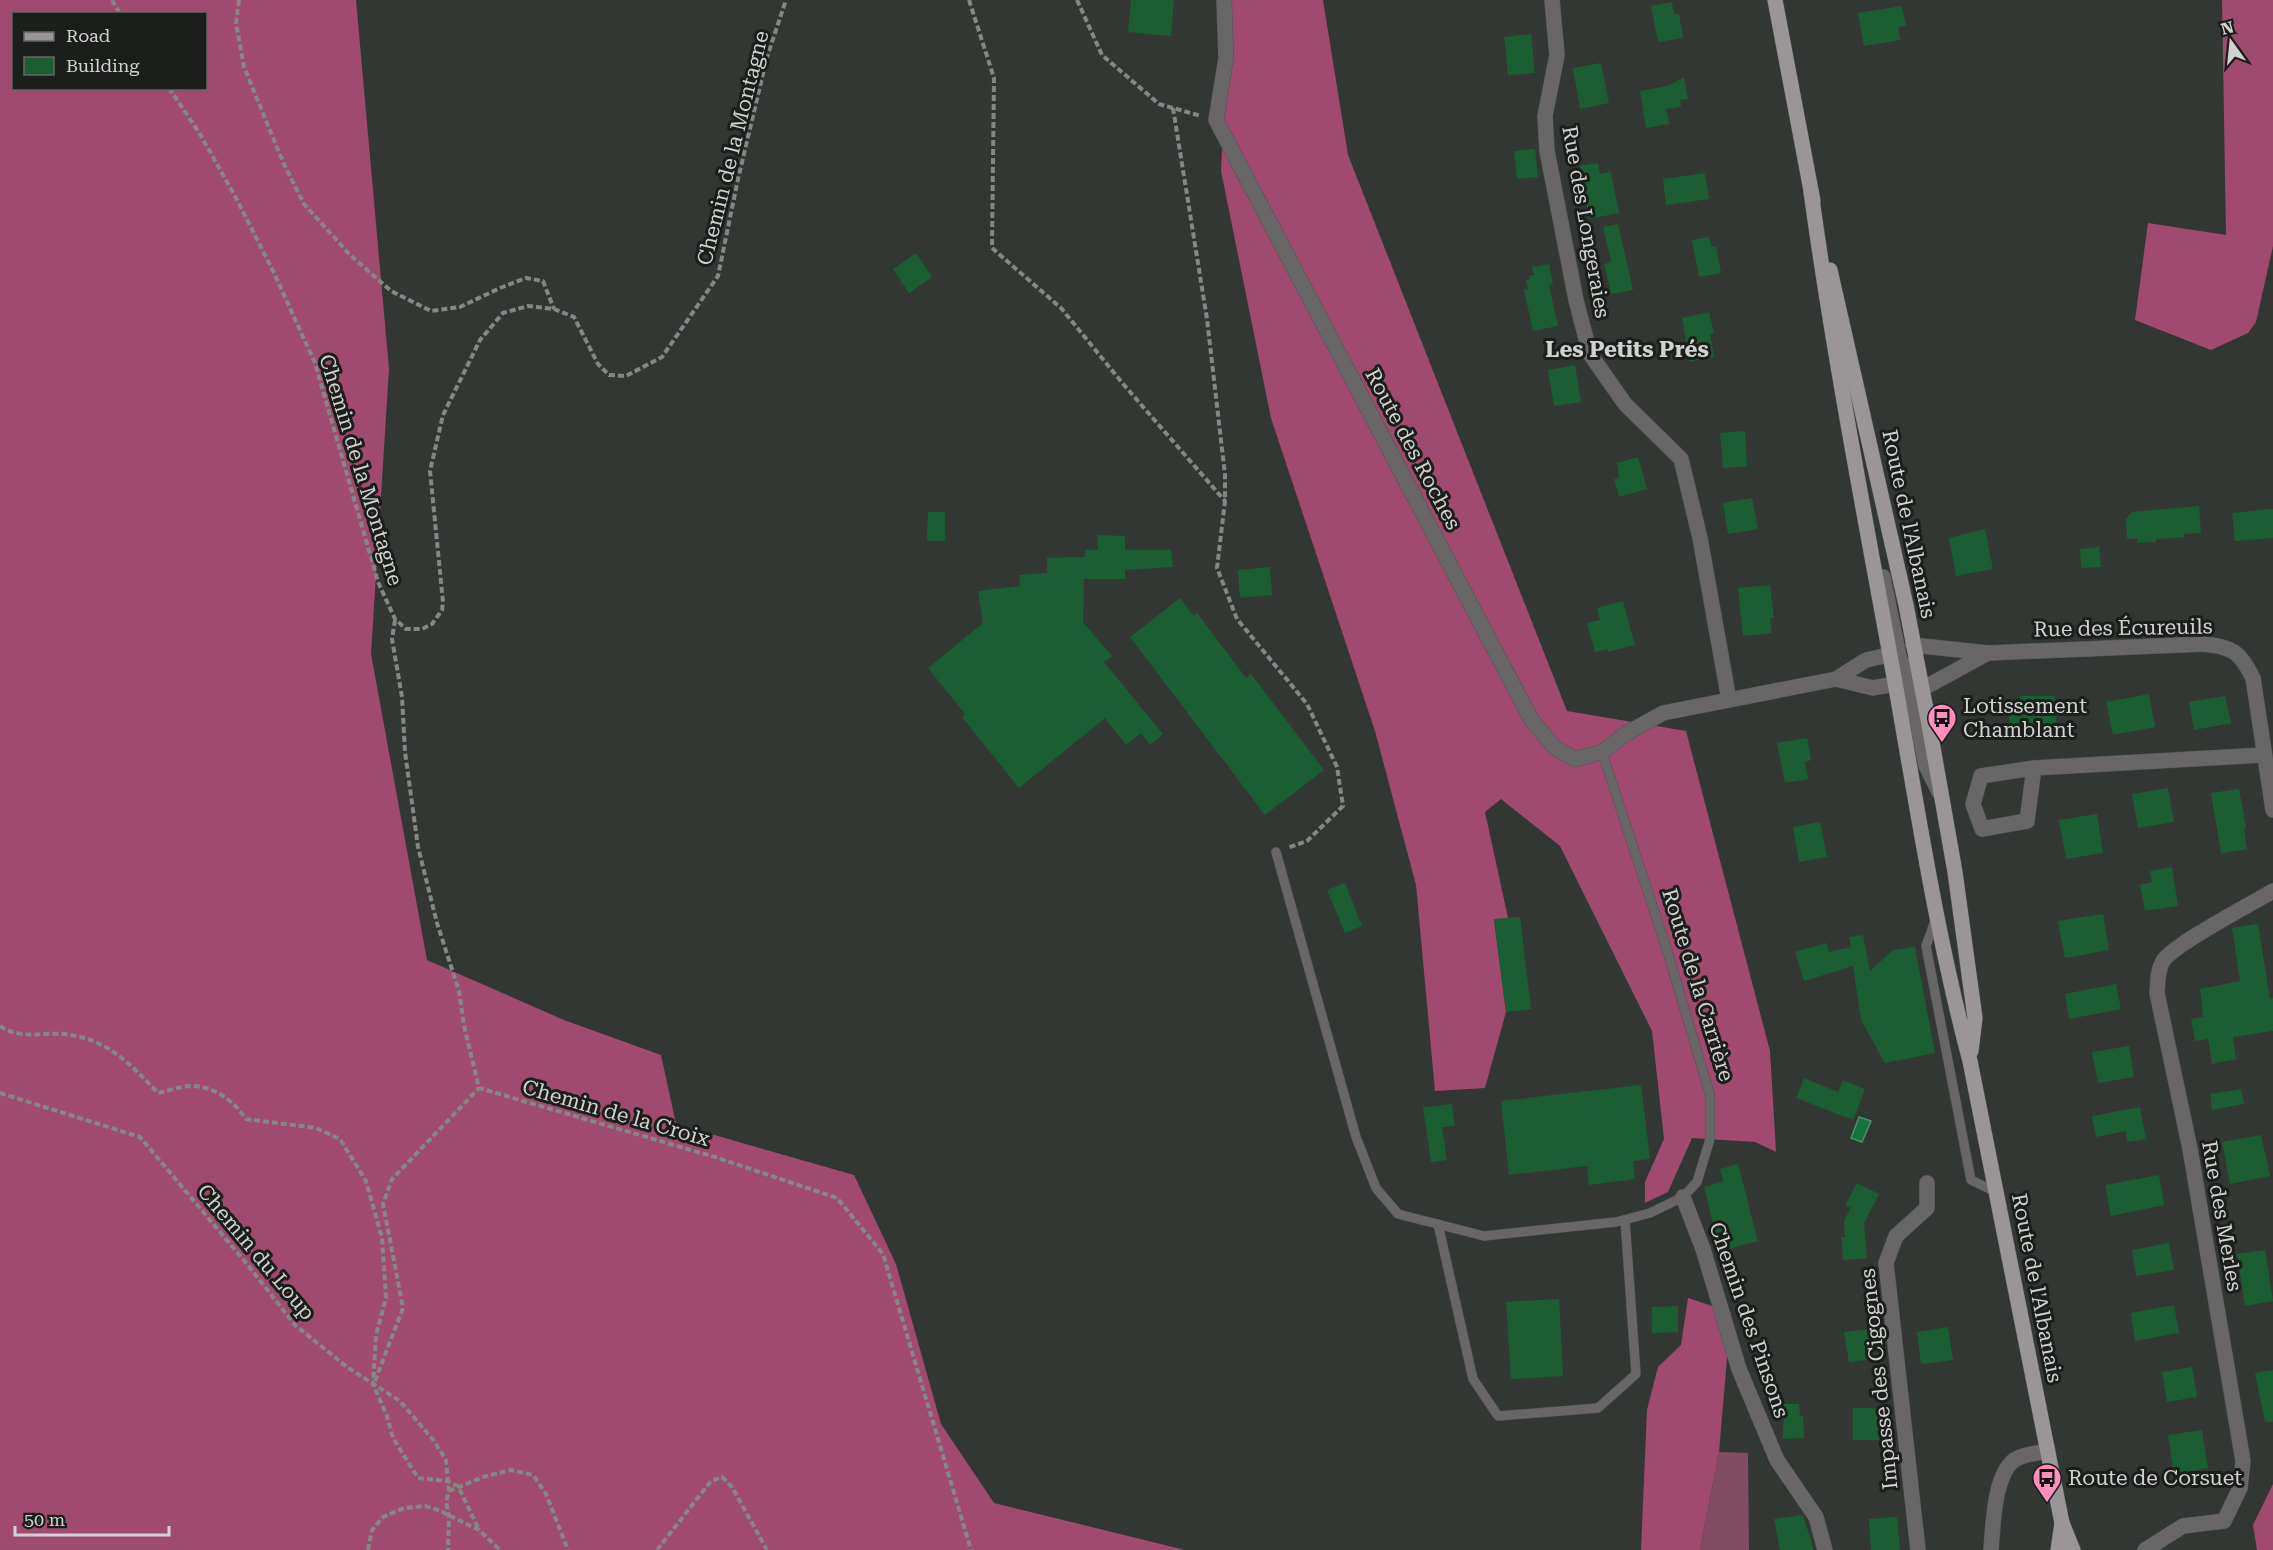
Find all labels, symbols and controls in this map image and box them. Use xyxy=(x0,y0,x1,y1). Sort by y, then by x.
legend xyxy=(12,12,207,90)
north arrow xyxy=(2201,12,2261,72)
text: N xyxy=(2219,17,2236,39)
text: Road xyxy=(66,25,111,46)
street label: Chemin de la Montagne xyxy=(692,28,774,268)
text: Building xyxy=(66,55,140,76)
street label: Rue des Longeraies xyxy=(1557,124,1615,320)
district label: Les Petits Prés xyxy=(1545,337,1709,362)
street label: Chemin de la Montagne xyxy=(314,351,408,589)
street label: Route des Roches xyxy=(1360,364,1466,534)
street label: Route de l'Albanais xyxy=(1877,427,1941,621)
street label: Rue des Écureuils xyxy=(2033,613,2213,642)
place label: Lotissement Chamblant xyxy=(1963,694,2087,742)
bus stop icon: Lotissement Chamblant xyxy=(1926,702,1958,744)
street label: Route de la Carrière xyxy=(1657,886,1739,1084)
street label: Chemin de la Croix xyxy=(520,1075,712,1151)
street label: Rue des Merles xyxy=(2197,1139,2247,1293)
street label: Chemin du Loup xyxy=(192,1179,320,1325)
street label: Route de l'Albanais xyxy=(2007,1191,2067,1385)
street label: Chemin des Pinsons xyxy=(1704,1219,1794,1421)
street label: Impasse des Cigognes xyxy=(1855,1267,1903,1491)
bus stop icon: Route de Corsuet xyxy=(2031,1462,2063,1504)
place label: Route de Corsuet xyxy=(2068,1466,2242,1490)
scale bar xyxy=(15,1499,170,1537)
text: 50 m xyxy=(24,1509,65,1530)

